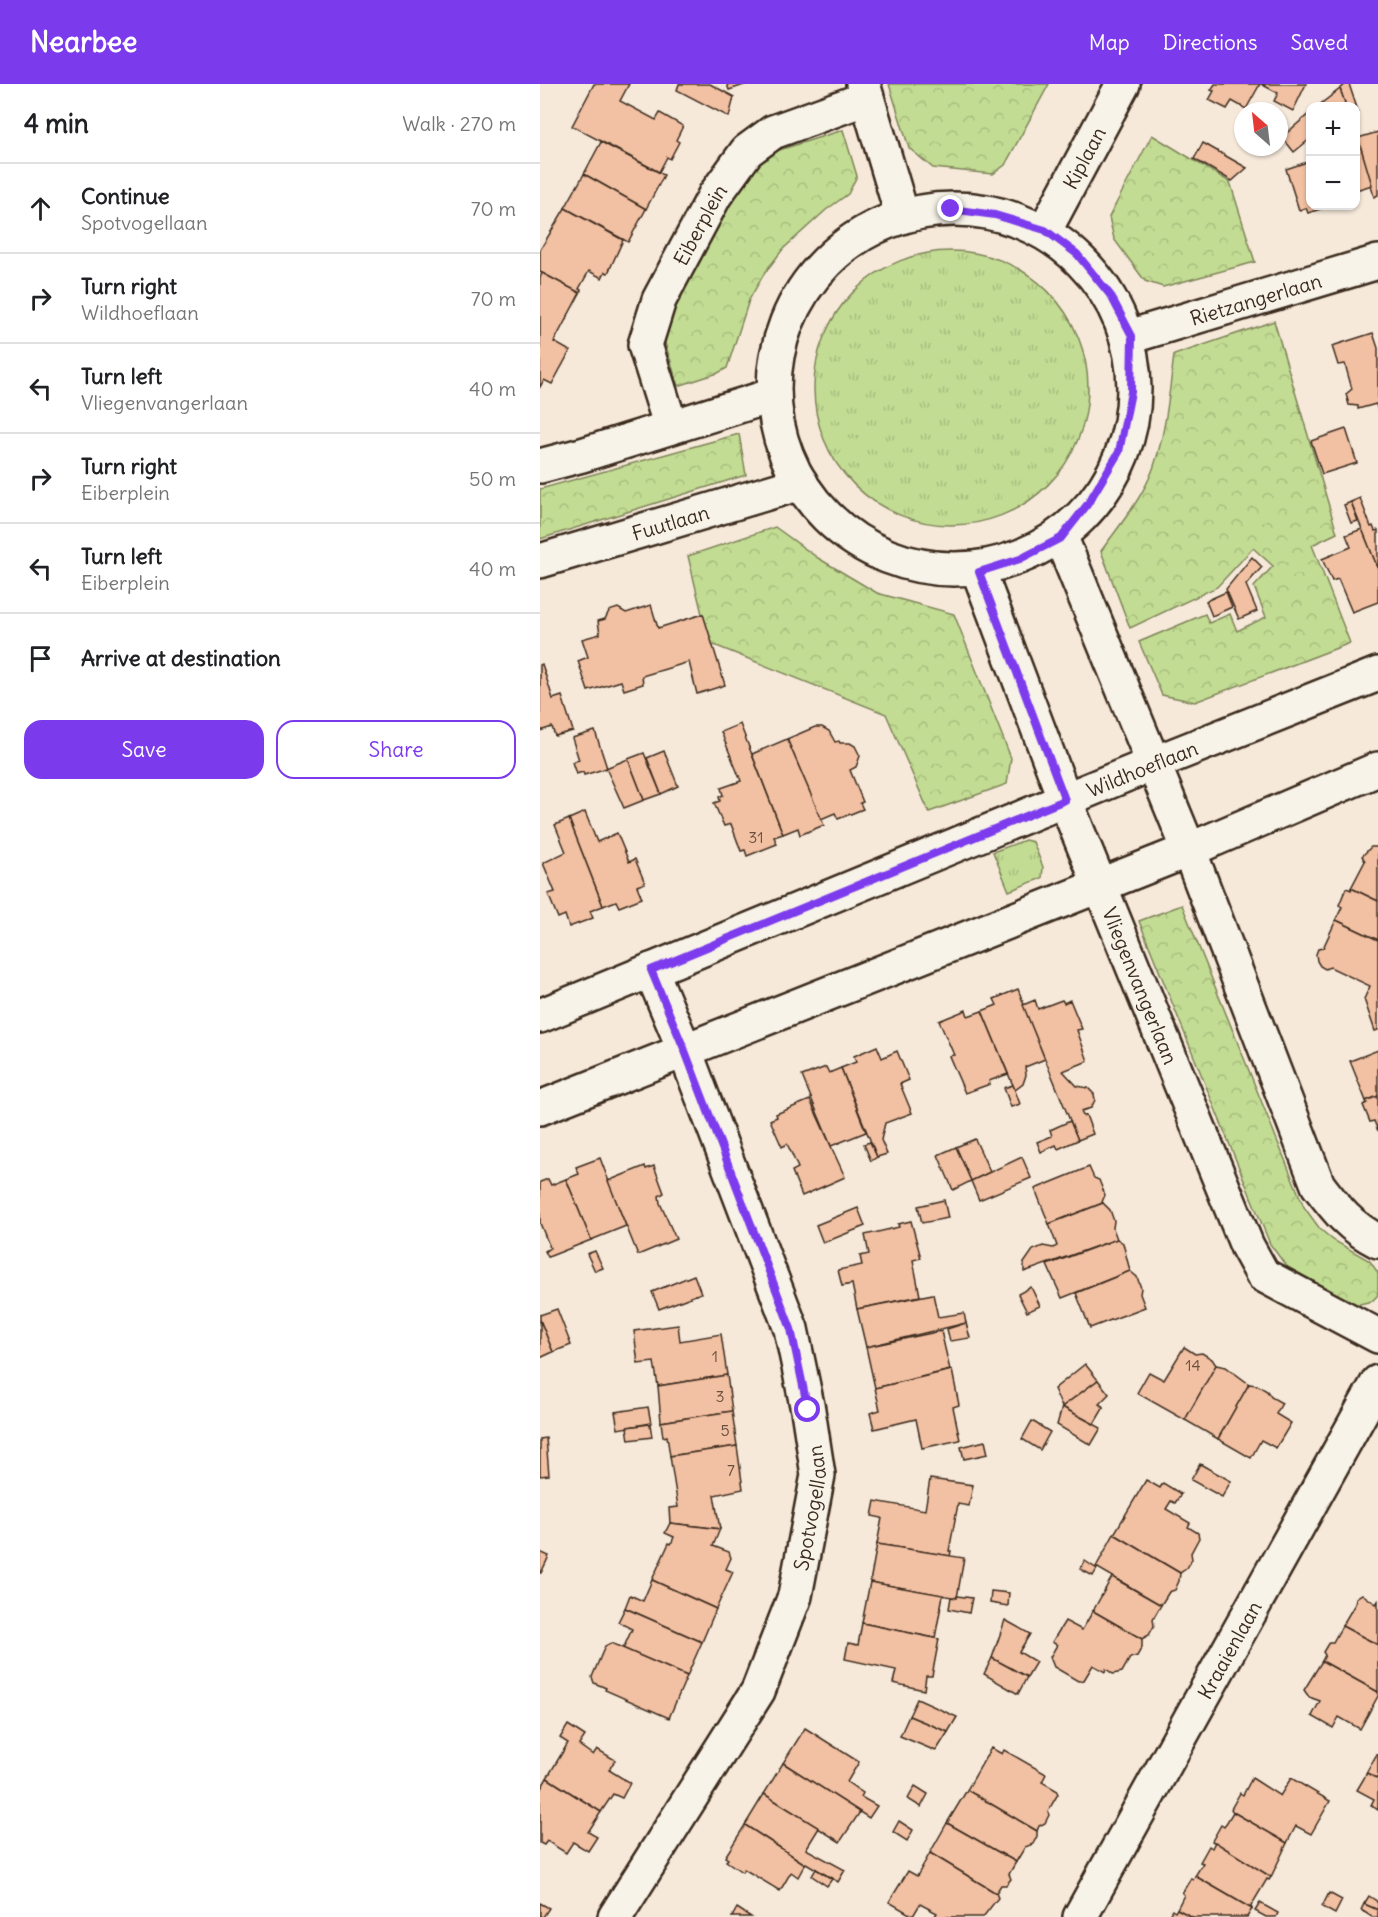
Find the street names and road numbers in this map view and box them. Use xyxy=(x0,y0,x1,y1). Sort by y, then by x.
street label: Kiplaan xyxy=(1057,122,1110,193)
street label: Eiberplein xyxy=(667,178,732,269)
street label: Rietzangerlaan xyxy=(1187,267,1324,330)
street label: Fuutlaan xyxy=(629,499,712,545)
street label: Wildhoeflaan xyxy=(1083,735,1201,802)
street label: Vliegenvangerlaan xyxy=(1098,903,1184,1068)
street label: Spotvogellaan xyxy=(788,1444,831,1573)
street label: Kraaienlaan xyxy=(1192,1596,1266,1703)

